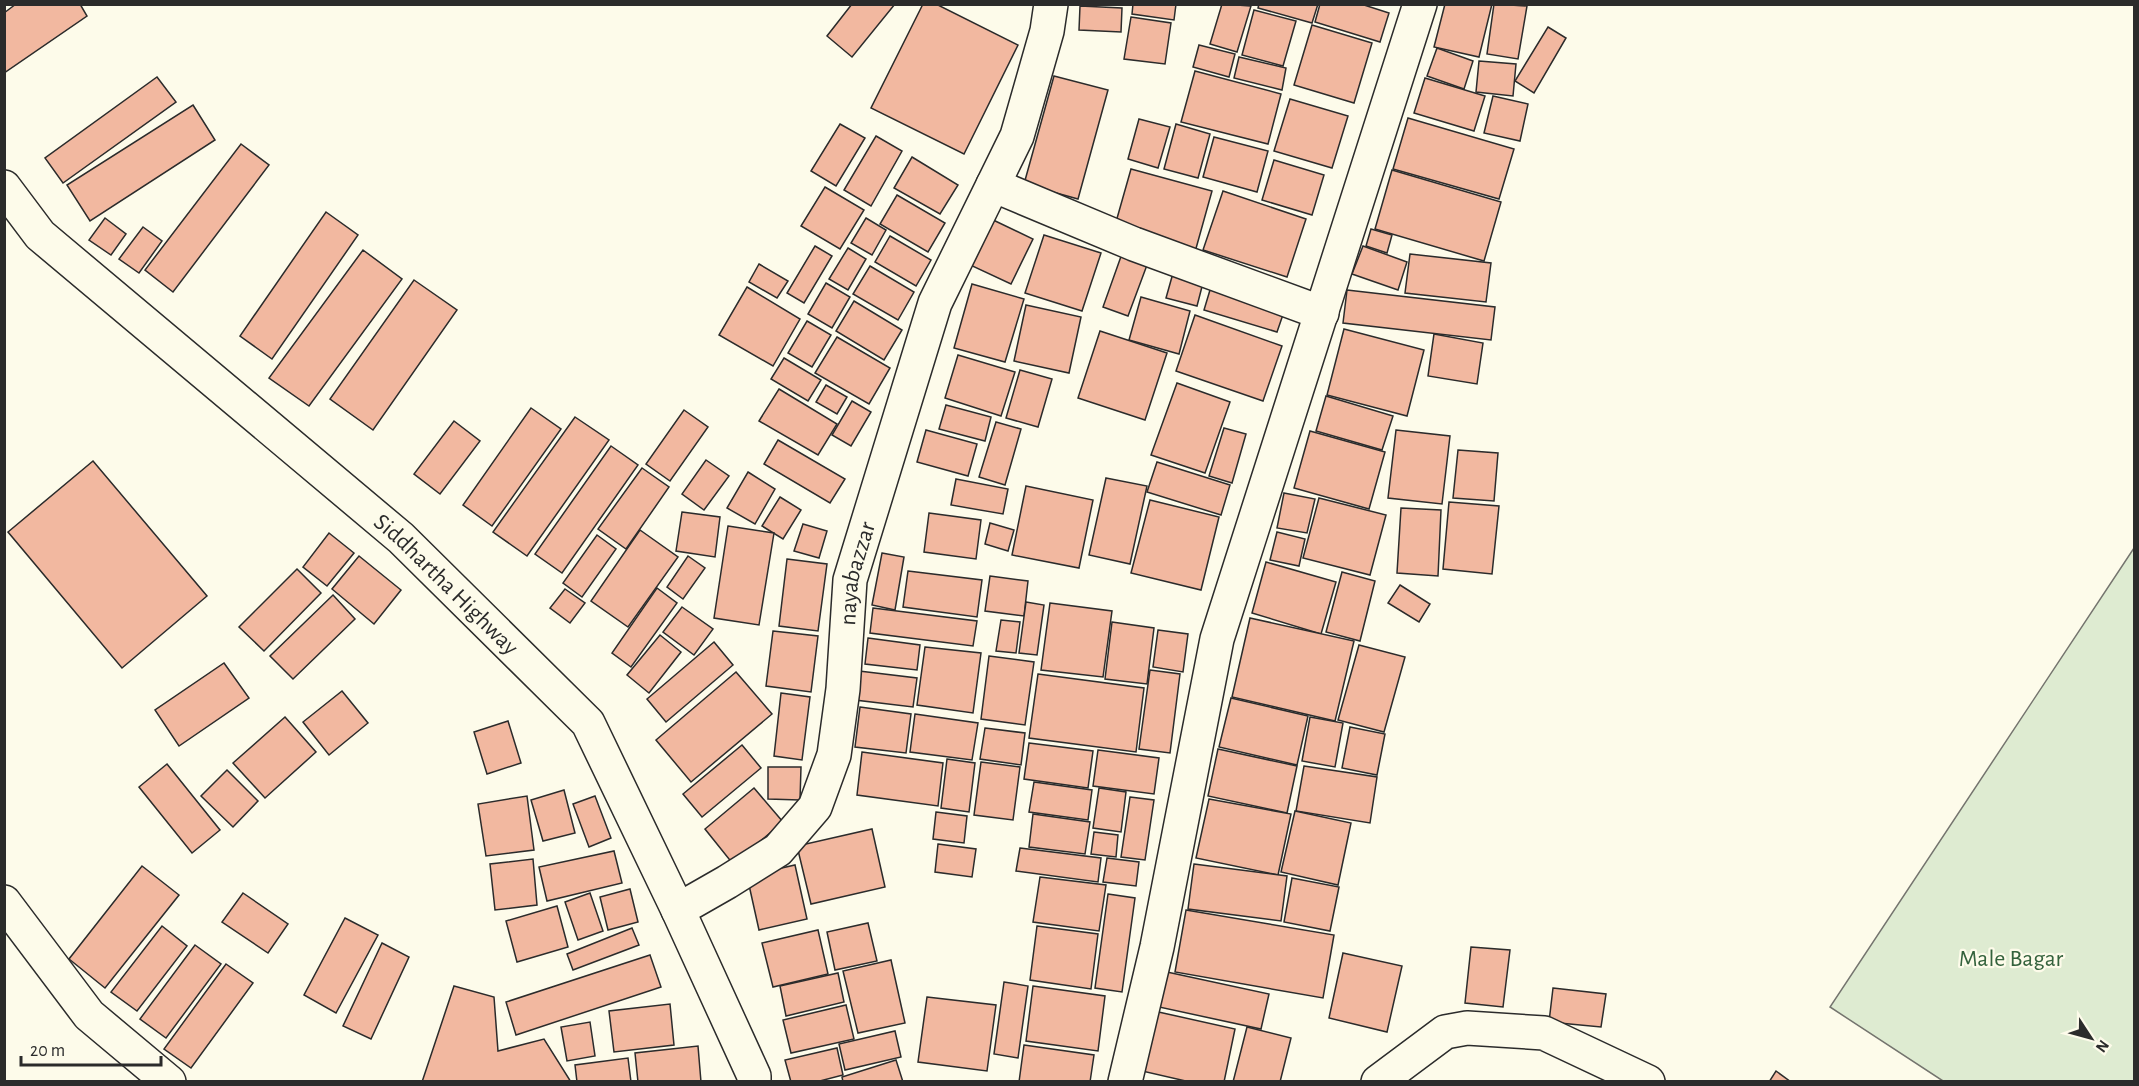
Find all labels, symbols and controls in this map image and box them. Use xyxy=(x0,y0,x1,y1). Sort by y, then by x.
street label: Siddhartha Highway xyxy=(369,510,523,660)
street label: nayabazzar xyxy=(836,519,880,626)
park label: Male Bagar xyxy=(1959,947,2064,971)
north arrow xyxy=(2061,1008,2121,1068)
scale bar xyxy=(21,1029,160,1067)
text: N xyxy=(2093,1037,2112,1055)
text: 20 m xyxy=(30,1042,65,1060)

